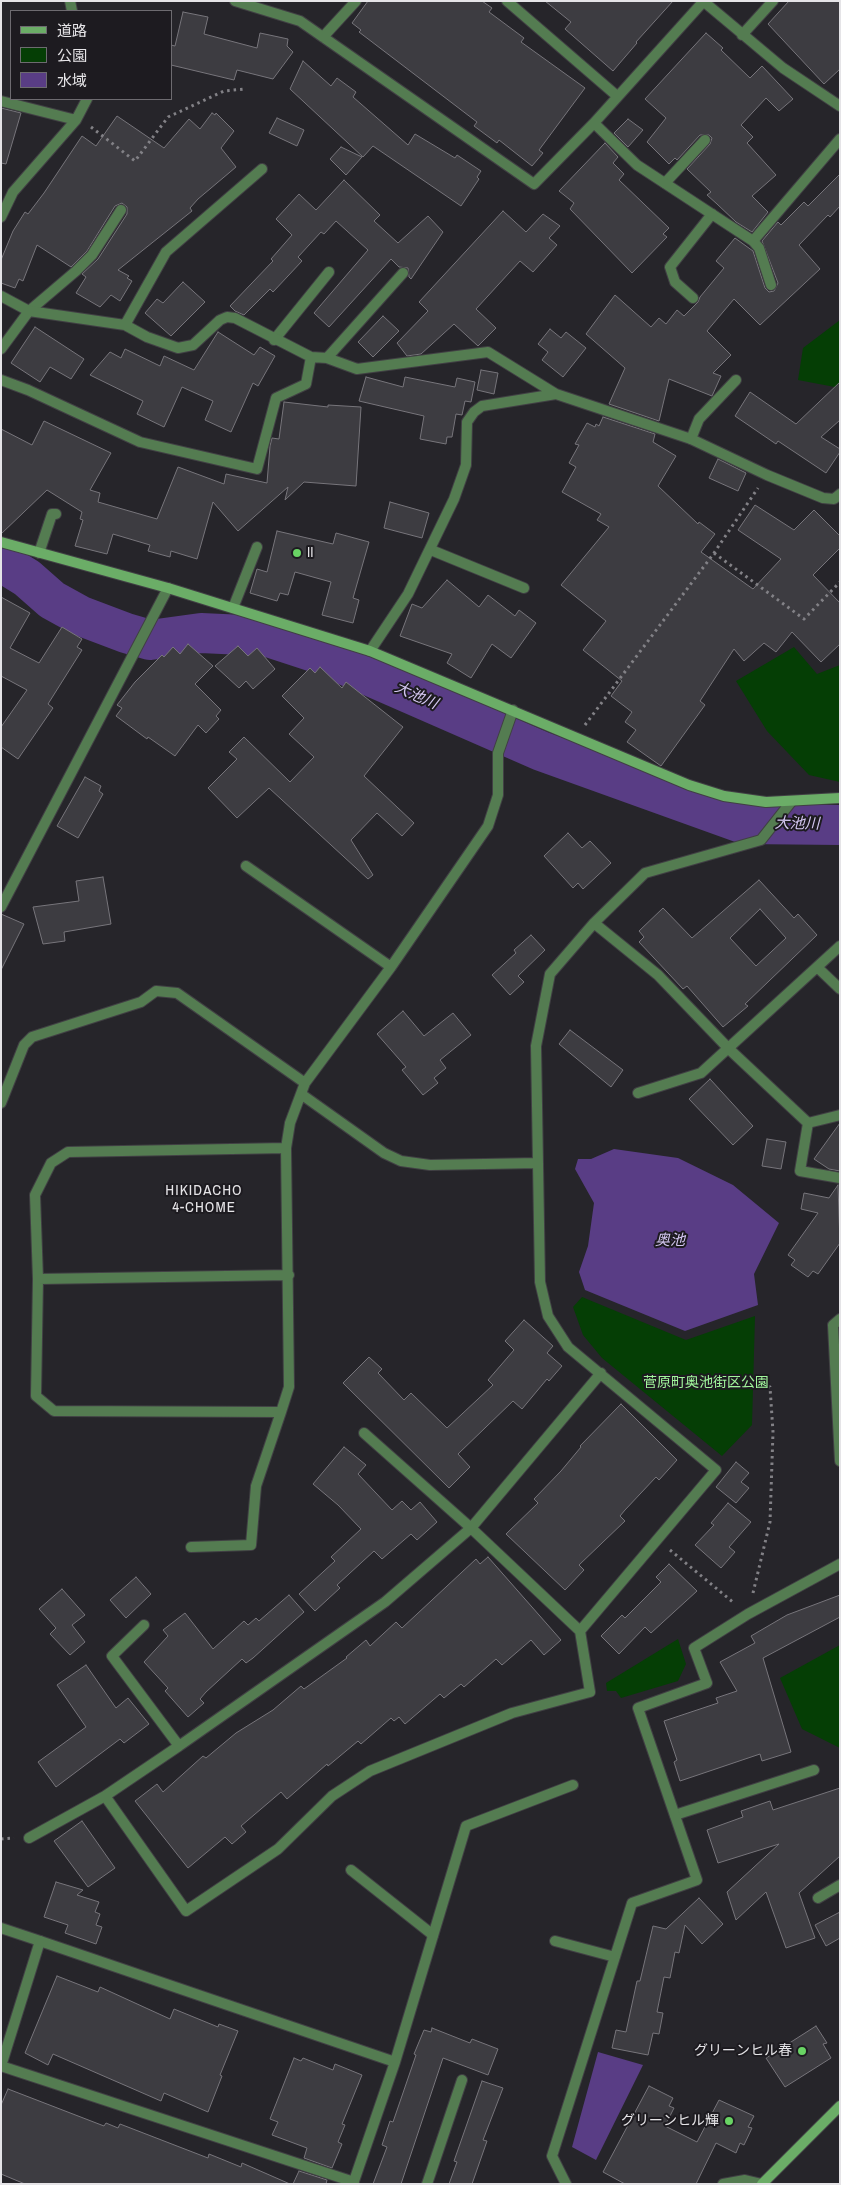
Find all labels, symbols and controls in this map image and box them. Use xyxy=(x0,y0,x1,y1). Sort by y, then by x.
legend xyxy=(10,10,172,100)
text: 道路 xyxy=(57,20,87,41)
text: 公園 xyxy=(57,45,87,66)
text: 水域 xyxy=(57,70,87,91)
place label: II xyxy=(307,545,313,561)
marker: II xyxy=(291,547,303,559)
water label: 大池川 xyxy=(392,679,440,713)
water label: 大池川 xyxy=(774,815,820,833)
district label: HIKIDACHO 4-CHOME xyxy=(164,1182,244,1217)
water label: 奥池 xyxy=(655,1232,685,1250)
park label: 菅原町奥池街区公園 xyxy=(643,1375,769,1391)
place label: グリーンヒル春 xyxy=(694,2043,792,2059)
marker: グリーンヒル春 xyxy=(796,2045,808,2057)
place label: グリーンヒル輝 xyxy=(621,2113,719,2129)
marker: グリーンヒル輝 xyxy=(723,2115,735,2127)

